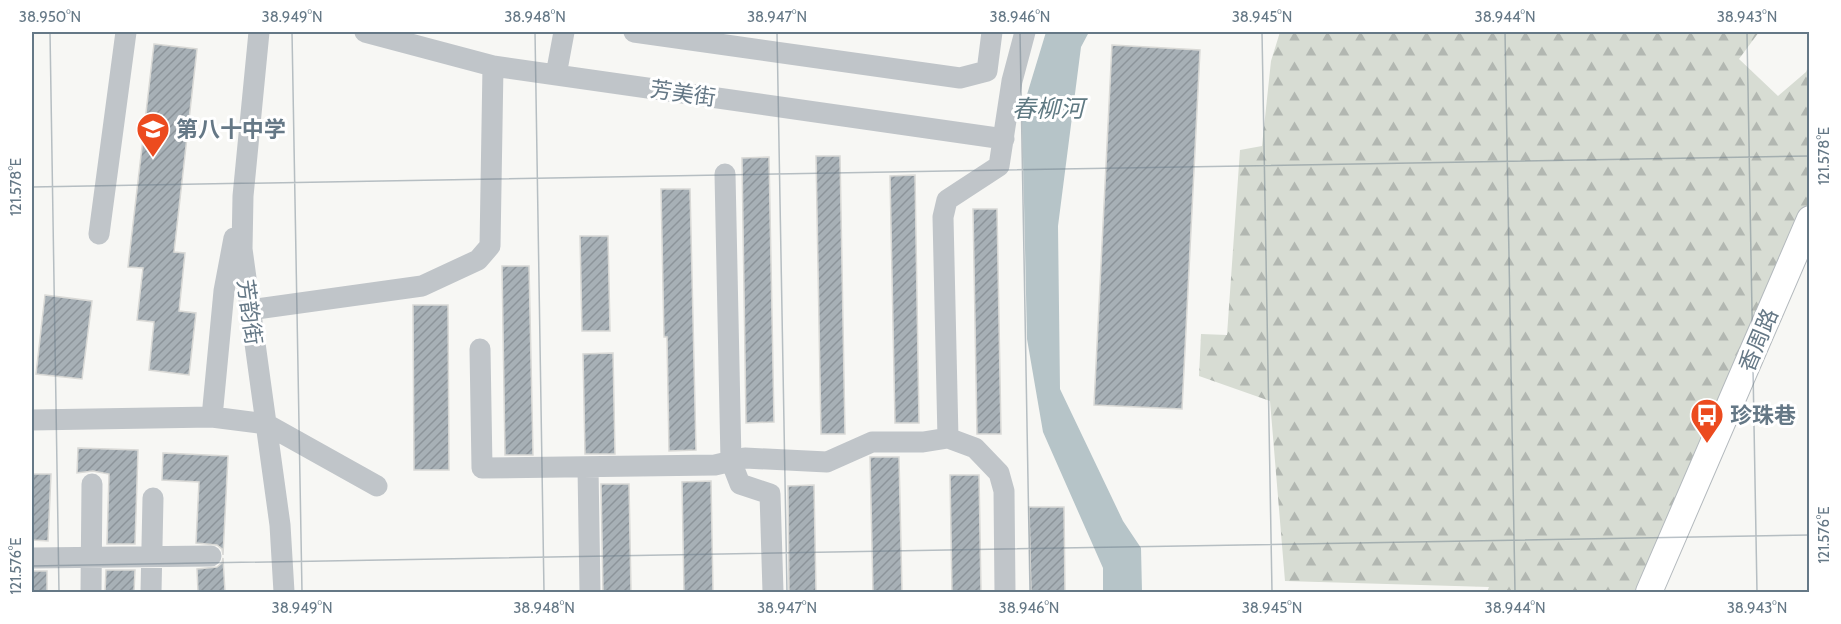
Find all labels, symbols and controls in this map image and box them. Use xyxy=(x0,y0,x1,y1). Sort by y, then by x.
text: 38.950°N xyxy=(19,8,81,26)
text: 38.949°N xyxy=(262,8,322,26)
text: 38.948°N xyxy=(504,8,566,26)
text: 38.947°N xyxy=(747,8,807,26)
text: 38.946°N xyxy=(990,8,1050,26)
text: 38.945°N xyxy=(1232,8,1292,26)
text: 38.944°N xyxy=(1475,8,1535,26)
text: 38.943°N xyxy=(1717,8,1777,26)
street label: 芳美街 xyxy=(648,76,717,111)
water label: 春柳河 xyxy=(1012,94,1088,123)
school or university icon: 第八十中学 xyxy=(135,111,171,158)
place label: 第八十中学 xyxy=(176,116,286,143)
text: 121.578°E xyxy=(1815,127,1833,185)
text: 121.578°E xyxy=(7,158,25,216)
street label: 芳韵街 xyxy=(232,278,267,347)
street label: 香周路 xyxy=(1733,305,1784,376)
bus stop icon: 珍珠巷 xyxy=(1689,397,1725,444)
place label: 珍珠巷 xyxy=(1730,402,1796,429)
text: 121.576°E xyxy=(1815,506,1833,564)
text: 121.576°E xyxy=(7,537,25,595)
text: 38.949°N xyxy=(272,599,332,617)
text: 38.948°N xyxy=(513,599,575,617)
text: 38.947°N xyxy=(757,599,817,617)
text: 38.946°N xyxy=(999,599,1059,617)
text: 38.945°N xyxy=(1242,599,1302,617)
text: 38.944°N xyxy=(1485,599,1545,617)
text: 38.943°N xyxy=(1727,599,1787,617)

